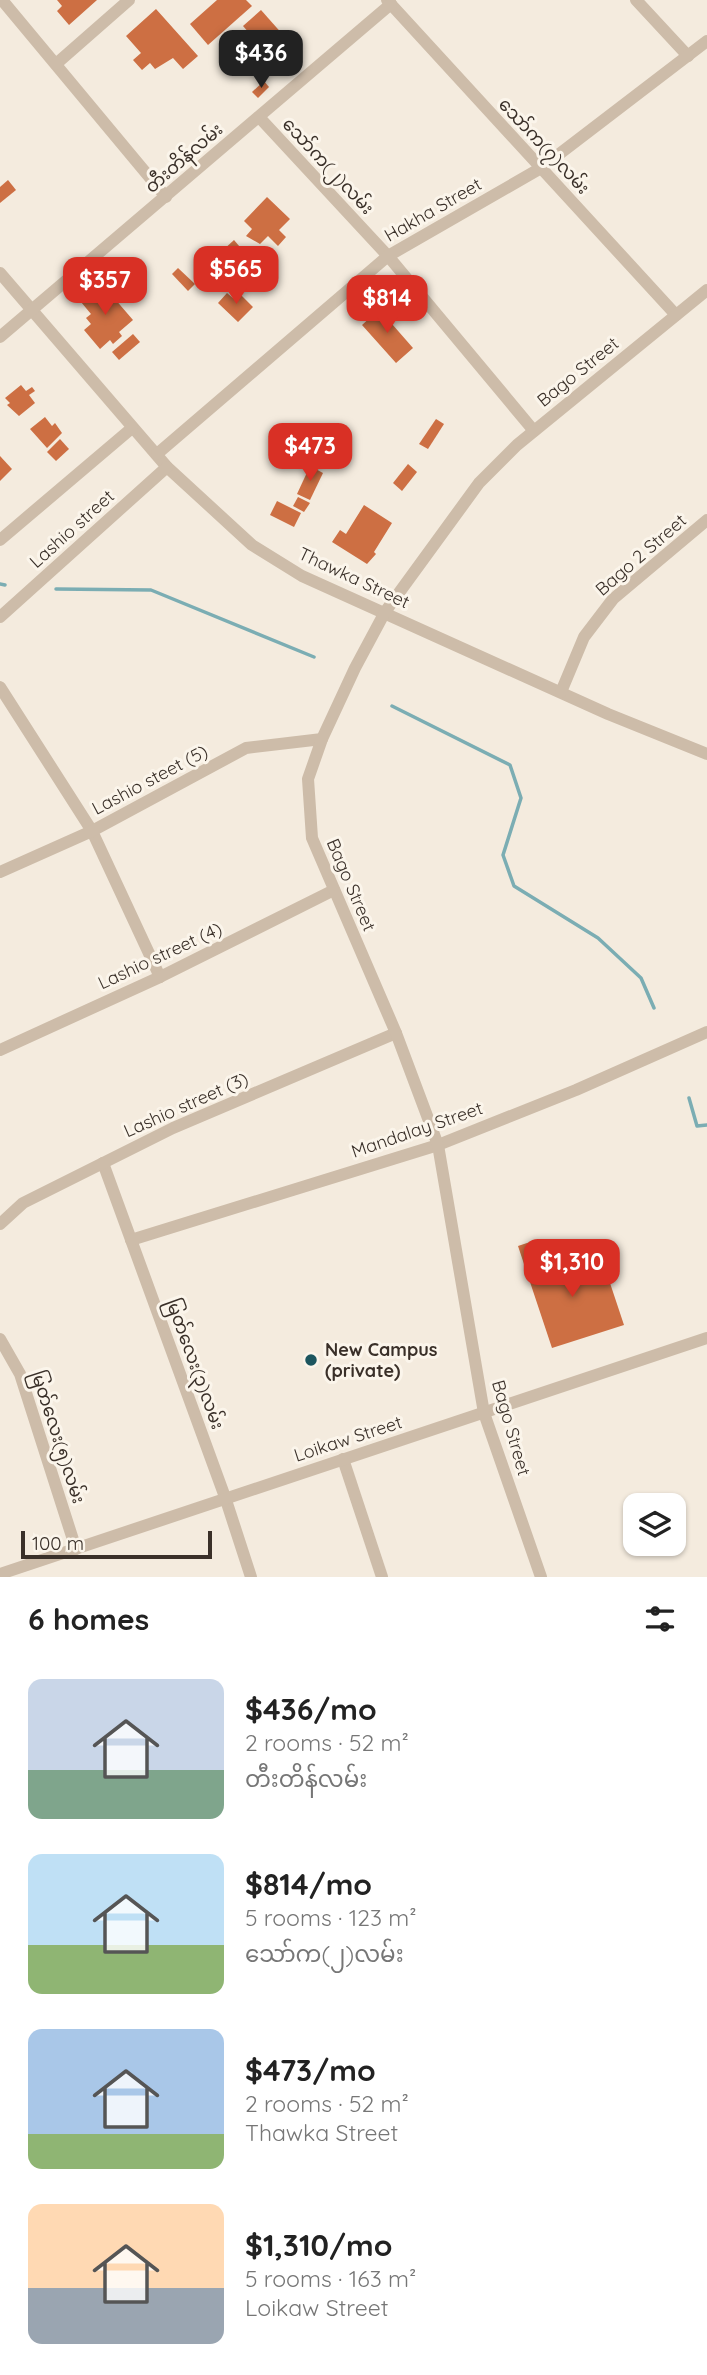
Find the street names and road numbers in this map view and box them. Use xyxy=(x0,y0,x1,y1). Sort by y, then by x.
street label: သော်က(၇)လမ်း xyxy=(491,92,596,201)
street label: သော်က(၂)လမ်း xyxy=(275,112,380,222)
street label: တီးတိန်လမ်း xyxy=(139,116,230,201)
street label: Hakha Street xyxy=(380,172,486,247)
street label: Bago Street xyxy=(532,332,623,412)
street label: Lashio street xyxy=(24,485,119,573)
street label: Bago 2 Street xyxy=(590,509,691,600)
street label: Thawka Street xyxy=(295,542,413,613)
street label: Lashio steet (5) xyxy=(88,739,212,820)
street label: Bago Street xyxy=(322,835,381,935)
street label: Lashio street (4) xyxy=(94,917,225,994)
street label: Lashio street (3) xyxy=(120,1067,252,1142)
street label: Mandalay Street xyxy=(348,1096,486,1163)
street label: မြတ်လေး(၃)လမ်း xyxy=(157,1295,231,1434)
street label: မြတ်လေး(၅)လမ်း xyxy=(22,1367,92,1507)
street label: Bago Street xyxy=(487,1377,536,1478)
street label: Loikaw Street xyxy=(291,1410,405,1467)

